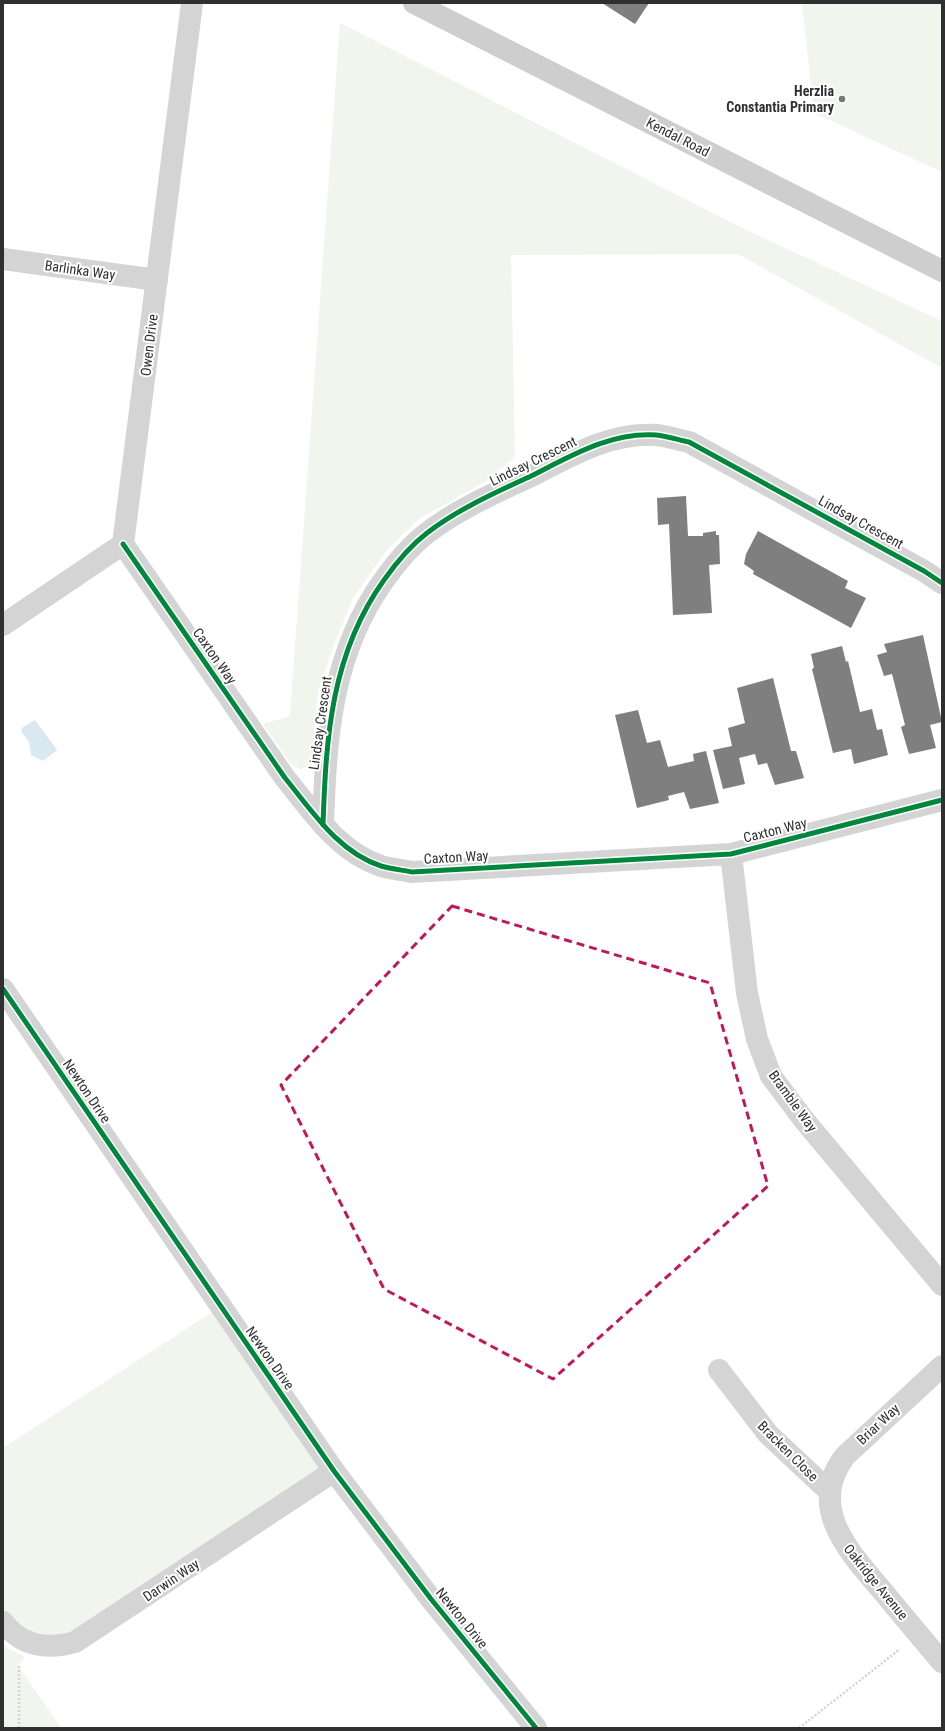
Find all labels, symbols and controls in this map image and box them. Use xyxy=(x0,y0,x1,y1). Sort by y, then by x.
place label: Herzlia Constantia Primary xyxy=(726,83,835,115)
marker: Herzlia Constantia Primary xyxy=(837,94,847,104)
street label: Kendal Road xyxy=(644,114,712,160)
street label: Barlinka Way xyxy=(44,257,116,283)
street label: Owen Drive xyxy=(137,313,161,377)
street label: Lindsay Crescent xyxy=(487,433,579,489)
street label: Lindsay Crescent xyxy=(816,492,906,552)
street label: Caxton Way xyxy=(190,625,240,687)
street label: Lindsay Crescent xyxy=(305,675,335,771)
street label: Caxton Way xyxy=(742,814,808,846)
street label: Caxton Way xyxy=(423,847,489,867)
street label: Newton Drive xyxy=(60,1056,114,1126)
street label: Bramble Way xyxy=(765,1067,821,1135)
street label: Newton Drive xyxy=(242,1323,298,1393)
street label: Briar Way xyxy=(853,1400,903,1448)
street label: Bracken Close xyxy=(755,1418,822,1485)
street label: Oakridge Avenue xyxy=(841,1541,912,1623)
street label: Darwin Way xyxy=(140,1555,202,1605)
street label: Newton Drive xyxy=(433,1584,492,1652)

